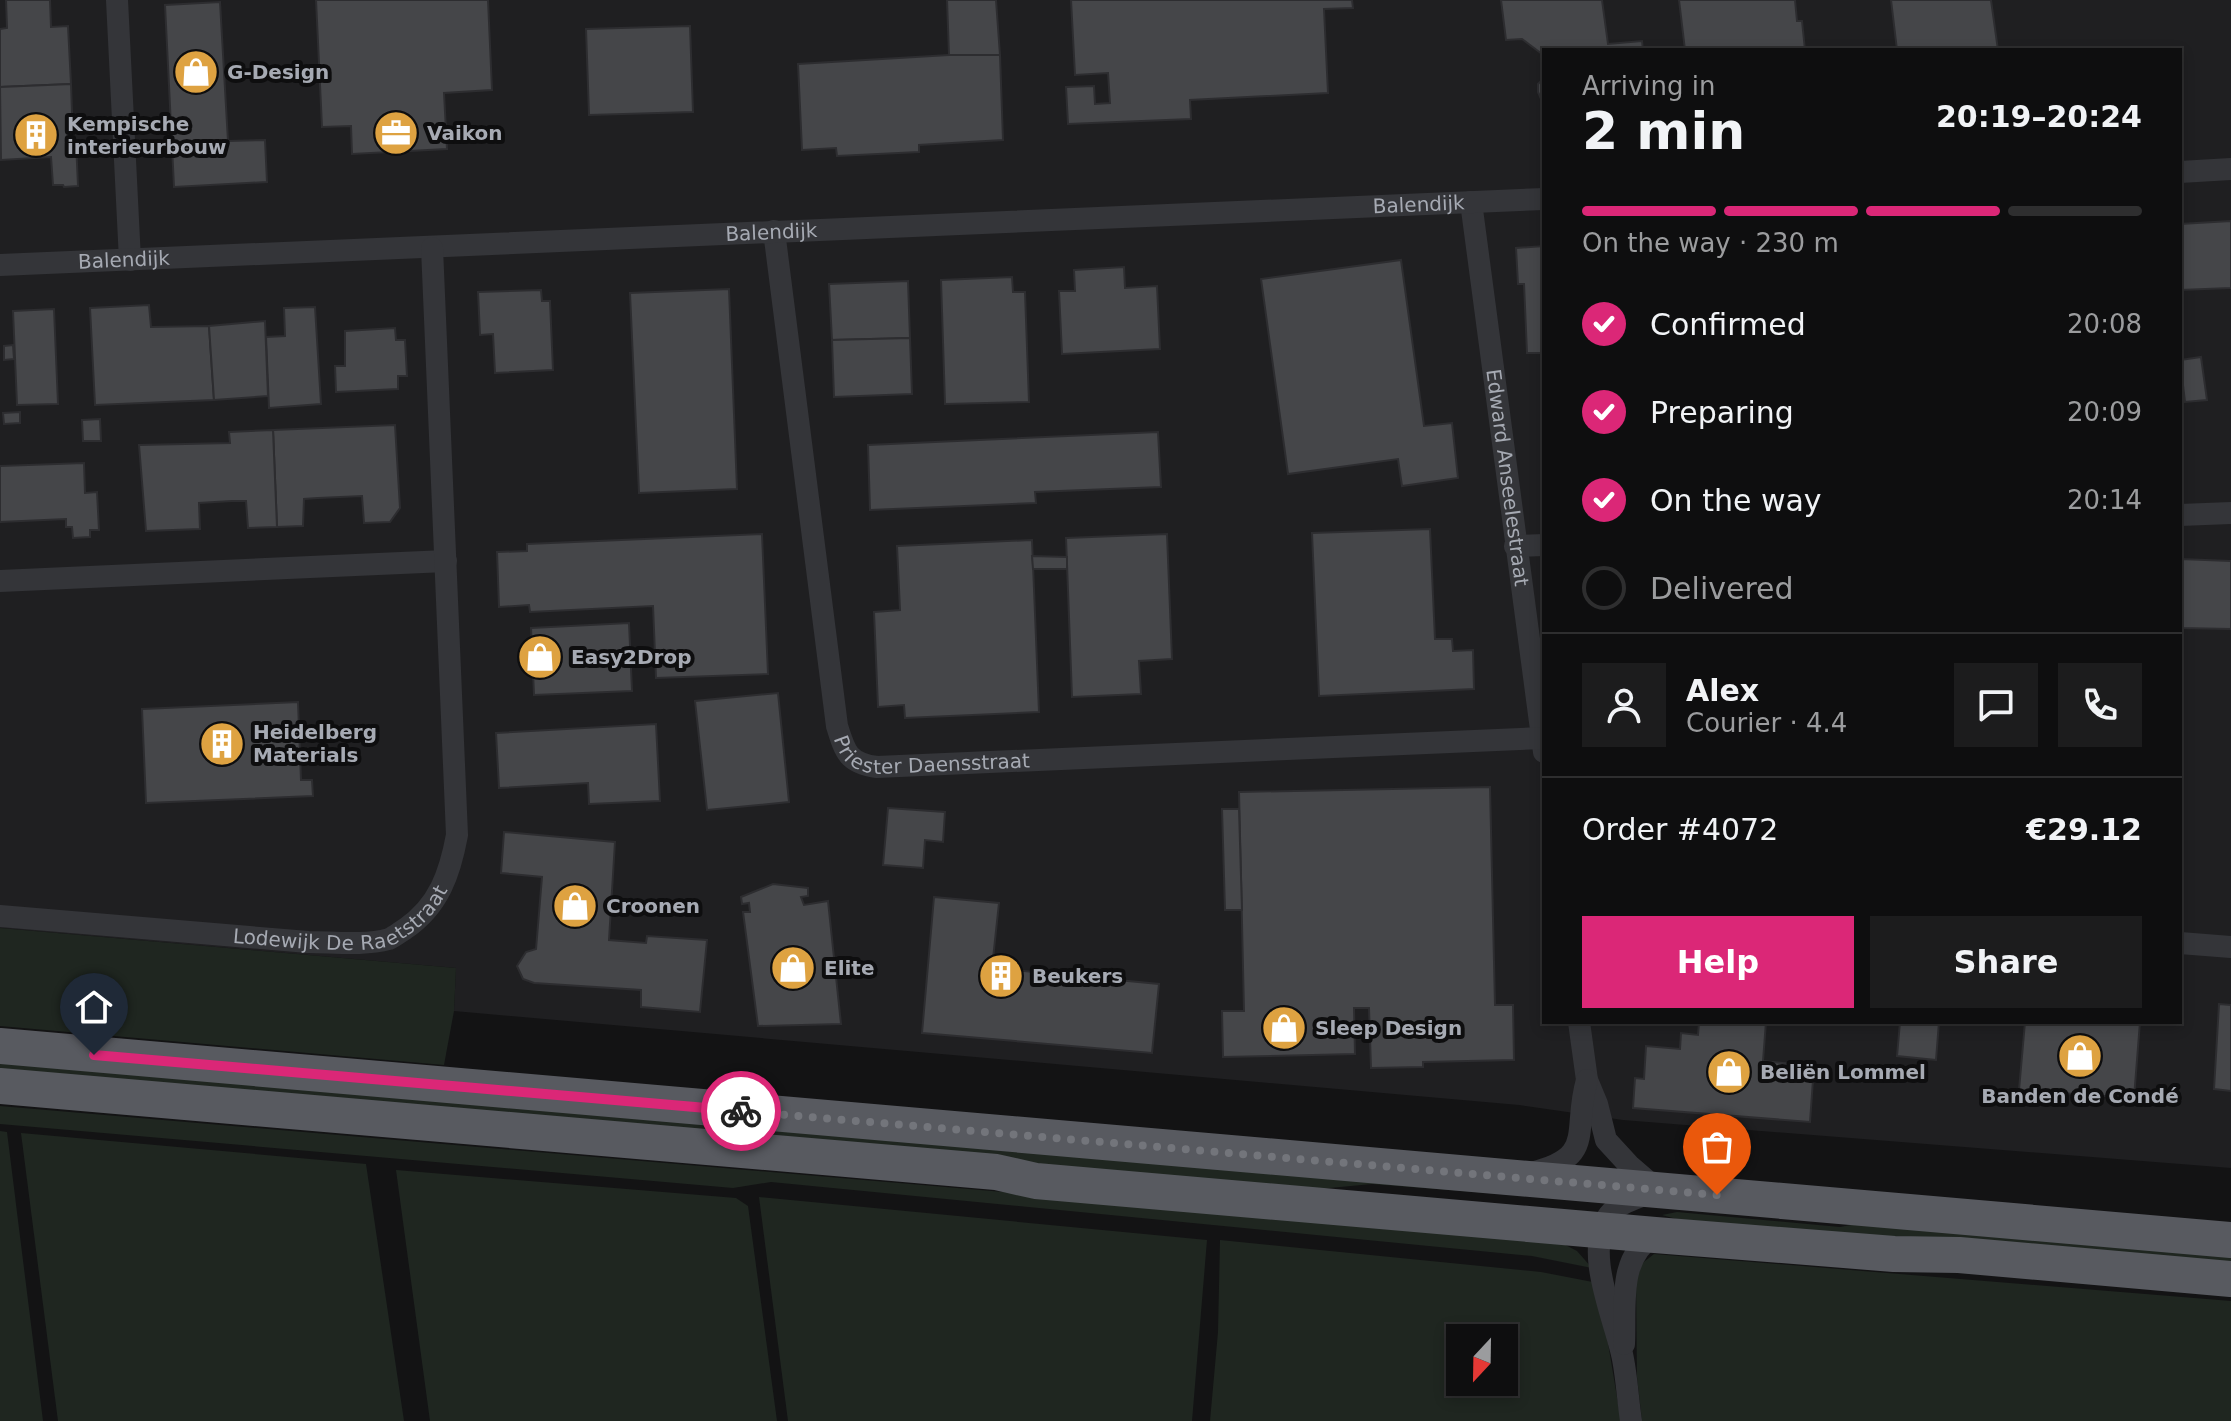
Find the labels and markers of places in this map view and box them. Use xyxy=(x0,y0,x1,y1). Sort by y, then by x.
shop icon: G-Design xyxy=(172,48,220,96)
place label: G-Design xyxy=(227,60,329,84)
office icon: Vaikon xyxy=(372,109,420,157)
building icon: Kempische interieurbouw xyxy=(12,111,60,159)
place label: Kempische interieurbouw xyxy=(67,112,226,159)
place label: Vaikon xyxy=(427,121,502,145)
shop icon: Easy2Drop xyxy=(516,633,564,681)
place label: Easy2Drop xyxy=(571,645,692,669)
building icon: Heidelberg Materials xyxy=(198,720,246,768)
place label: Heidelberg Materials xyxy=(253,720,377,767)
shop icon: Croonen xyxy=(551,882,599,930)
place label: Croonen xyxy=(606,894,700,918)
shop icon: Elite xyxy=(769,944,817,992)
building icon: Beukers xyxy=(977,952,1025,1000)
place label: Elite xyxy=(824,956,875,980)
place label: Beukers xyxy=(1032,964,1123,988)
pin xyxy=(60,973,128,1055)
shop icon: Sleep Design xyxy=(1260,1004,1308,1052)
place label: Sleep Design xyxy=(1315,1016,1462,1040)
shop icon: Banden de Condé xyxy=(2056,1032,2104,1080)
shop icon: Beliën Lommel xyxy=(1705,1048,1753,1096)
place label: Beliën Lommel xyxy=(1760,1060,1926,1084)
place label: Banden de Condé xyxy=(1981,1084,2179,1108)
pin xyxy=(1683,1113,1751,1195)

